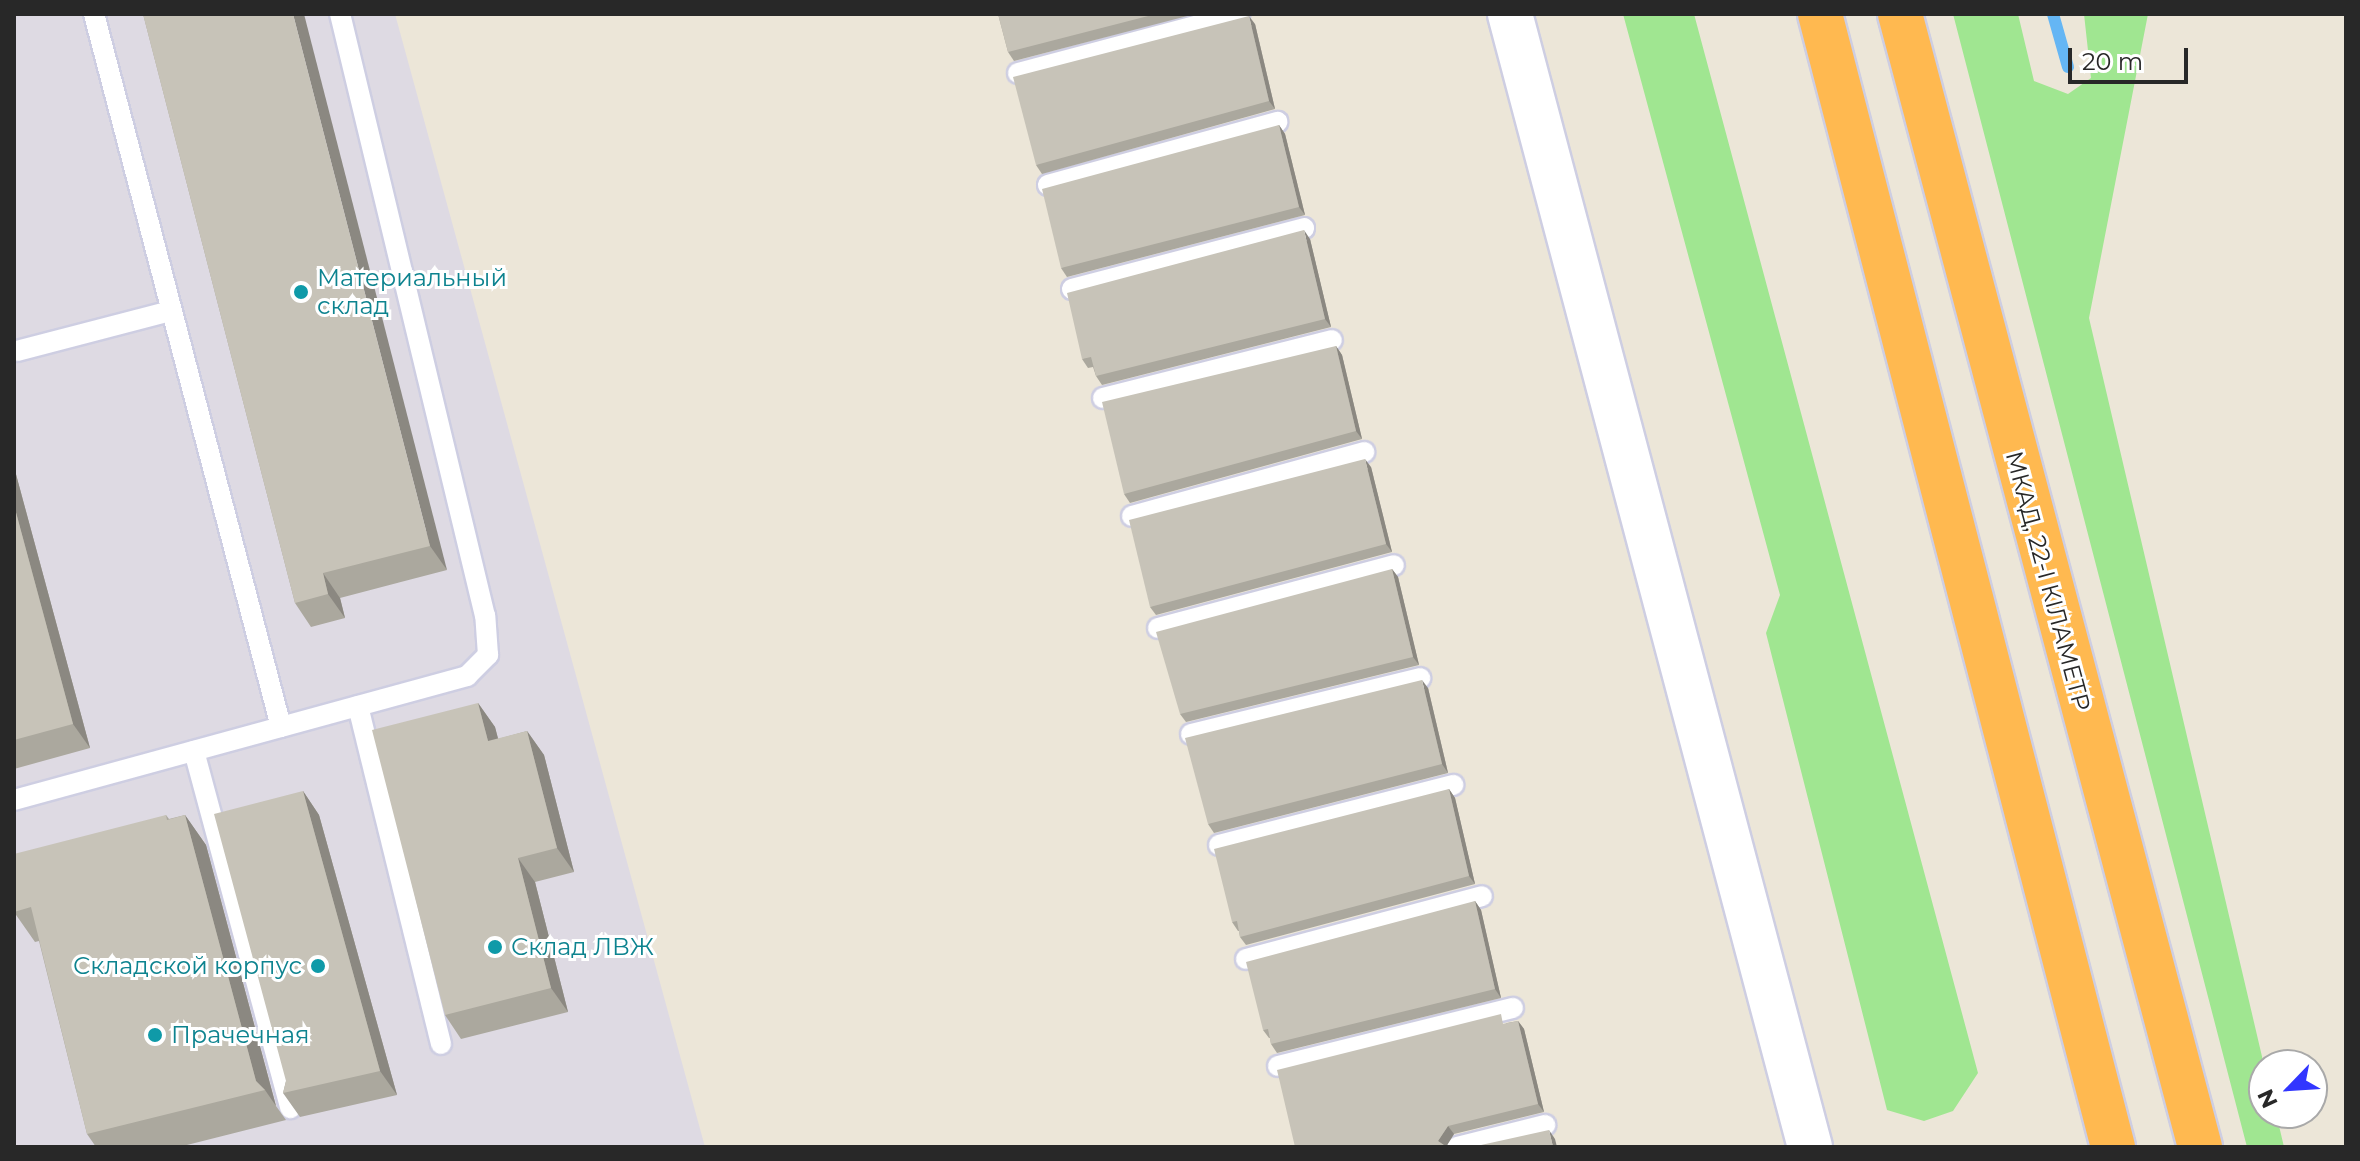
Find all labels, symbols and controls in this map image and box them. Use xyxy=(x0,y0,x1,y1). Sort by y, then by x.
scale bar xyxy=(2072,32,2192,82)
text: 20 m xyxy=(2082,47,2143,76)
place label: Материальный склад xyxy=(317,264,507,320)
marker: Материальный склад xyxy=(292,283,310,301)
street label: МКАД, 22-І КІЛАМЕТР xyxy=(1999,448,2097,714)
place label: Склад ЛВЖ xyxy=(511,933,654,961)
marker: Склад ЛВЖ xyxy=(486,938,504,956)
place label: Складской корпус xyxy=(73,952,302,980)
marker: Складской корпус xyxy=(309,957,327,975)
place label: Прачечная xyxy=(171,1021,309,1049)
marker: Прачечная xyxy=(146,1026,164,1044)
north arrow xyxy=(2248,1049,2328,1129)
text: N xyxy=(2252,1085,2284,1112)

